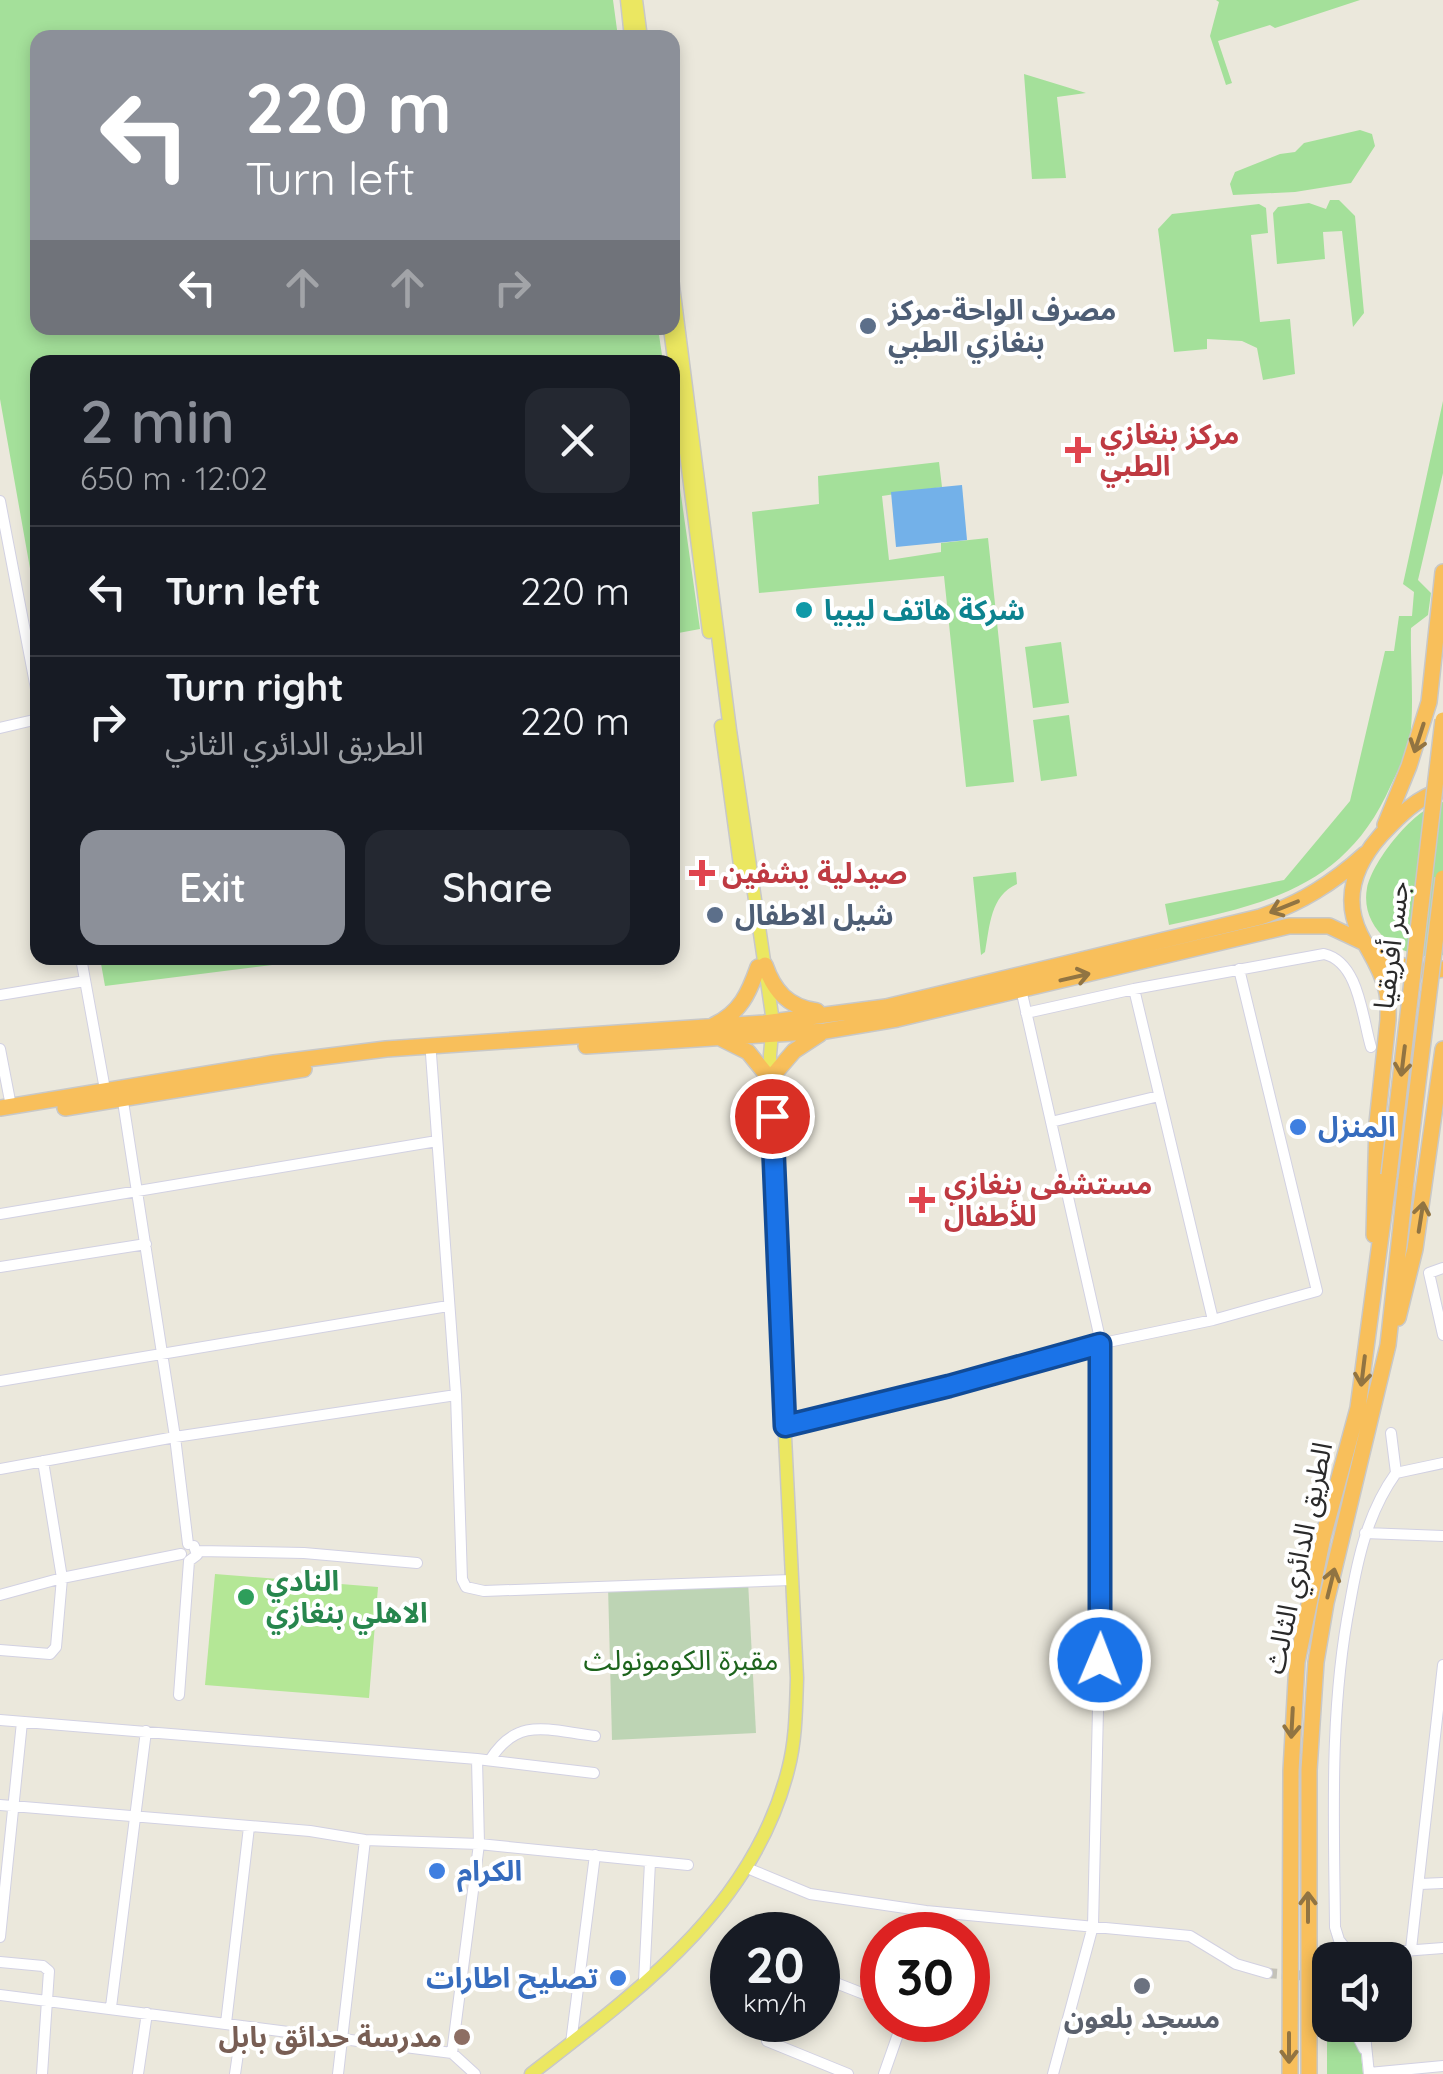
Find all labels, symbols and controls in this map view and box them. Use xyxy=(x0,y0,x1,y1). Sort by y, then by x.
text: 220 m xyxy=(245,63,452,151)
icon: left xyxy=(80,70,210,200)
text: Turn left xyxy=(245,150,415,206)
icon: left xyxy=(170,260,225,315)
icon: ahead xyxy=(275,260,330,315)
icon: ahead xyxy=(380,260,435,315)
icon: right xyxy=(485,260,540,315)
place label: مصرف الواحة-مركز بنغازي الطبي xyxy=(887,292,1116,364)
marker: مصرف الواحة-مركز بنغازي الطبي xyxy=(857,315,879,337)
text: 2 min xyxy=(80,383,235,458)
button: close xyxy=(525,388,630,493)
place label: مركز بنغازي الطبي xyxy=(1100,416,1239,488)
marker: مركز بنغازي الطبي xyxy=(1065,437,1091,463)
text: 650 m · 12:02 xyxy=(80,458,268,498)
icon: left xyxy=(80,564,135,619)
text: Turn left xyxy=(165,567,321,615)
text: 220 m xyxy=(520,567,630,615)
place label: شركة هاتف ليبيا xyxy=(824,592,1025,627)
marker: شركة هاتف ليبيا xyxy=(793,599,815,621)
text: Turn right xyxy=(165,663,344,711)
icon: right xyxy=(80,694,135,749)
text: 220 m xyxy=(520,697,630,745)
one-way arrow xyxy=(1408,721,1426,753)
text: الطريق الدائري الثاني xyxy=(165,723,424,763)
button: Exit xyxy=(80,830,345,945)
button: Share xyxy=(365,830,630,945)
place label: صيدلية يشفين xyxy=(722,855,907,890)
marker: صيدلية يشفين xyxy=(691,862,713,884)
street label: جسر أفريقيا xyxy=(1365,879,1416,1011)
place label: شيل الاطفال xyxy=(735,897,893,932)
one-way arrow xyxy=(1270,900,1300,918)
marker: شيل الاطفال xyxy=(704,904,726,926)
one-way arrow xyxy=(1058,967,1090,985)
one-way arrow xyxy=(1393,1044,1412,1076)
pin xyxy=(730,1074,815,1159)
icon: arrive xyxy=(745,1089,800,1144)
place label: المنزل xyxy=(1318,1109,1396,1144)
marker: المنزل xyxy=(1287,1116,1309,1138)
place label: مستشفى بنغازي للأطفال xyxy=(944,1166,1152,1233)
marker: مستشفى بنغازي للأطفال xyxy=(909,1187,935,1213)
one-way arrow xyxy=(1412,1201,1430,1234)
one-way arrow xyxy=(1353,1354,1371,1387)
street label: الطريق الدائري الثالث xyxy=(1256,1439,1344,1678)
place label: النادي الاهلي بنغازي xyxy=(266,1563,428,1635)
one-way arrow xyxy=(1323,1568,1341,1600)
marker: النادي الاهلي بنغازي xyxy=(235,1586,257,1608)
position arrow xyxy=(1048,1608,1152,1712)
park label: مقبرة الكومونولث xyxy=(583,1642,779,1677)
one-way arrow xyxy=(1282,1706,1301,1739)
place label: الكرام xyxy=(457,1853,522,1893)
marker: الكرام xyxy=(426,1860,448,1882)
one-way arrow xyxy=(1299,1891,1318,1923)
speed limit sign: 30 xyxy=(860,1912,990,2042)
text: 20 xyxy=(745,1933,805,1996)
map controls xyxy=(1312,1942,1412,2042)
button: sound xyxy=(1312,1942,1412,2042)
place label: تصليح اطارات xyxy=(426,1960,598,1999)
marker: تصليح اطارات xyxy=(607,1967,629,1989)
marker: مسجد بلعون xyxy=(1131,1975,1153,1997)
text: km/h xyxy=(743,1987,807,2018)
place label: مسجد بلعون xyxy=(1064,2000,1220,2035)
place label: مدرسة حدائق بابل xyxy=(218,2019,442,2055)
marker: مدرسة حدائق بابل xyxy=(451,2026,473,2048)
one-way arrow xyxy=(1280,2031,1299,2063)

